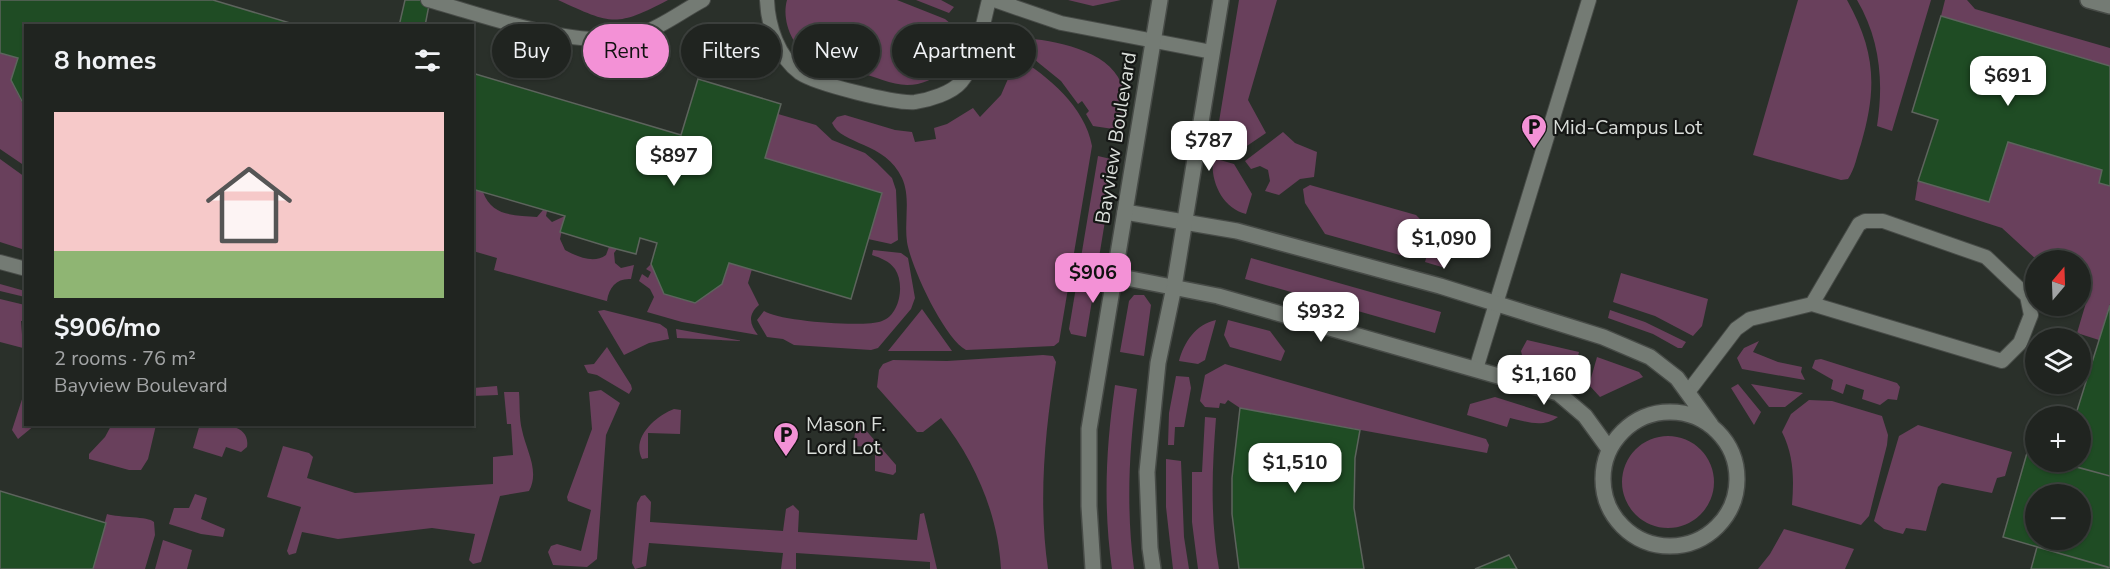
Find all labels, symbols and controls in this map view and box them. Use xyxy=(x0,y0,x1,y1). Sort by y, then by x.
chip: Buy xyxy=(492,24,571,78)
chip: Rent xyxy=(583,24,669,78)
chip: Filters xyxy=(681,24,781,78)
chip: New xyxy=(793,24,880,78)
chip: Apartment xyxy=(892,24,1036,78)
text: 8 homes xyxy=(54,43,156,78)
icon: filters xyxy=(411,44,444,77)
street label: Bayview Boulevard xyxy=(1089,50,1143,226)
pin: $691 xyxy=(1972,56,2044,107)
text: $691 xyxy=(1984,62,2032,89)
parking icon: Mid-Campus Lot xyxy=(1519,112,1549,150)
place label: Mid-Campus Lot xyxy=(1553,114,1703,141)
pin: $787 xyxy=(1173,121,1245,172)
text: $787 xyxy=(1185,127,1233,154)
pin: $897 xyxy=(638,136,710,187)
text: $897 xyxy=(650,142,698,169)
icon: home xyxy=(195,151,303,259)
pin: $1,090 xyxy=(1395,219,1493,270)
text: $1,090 xyxy=(1412,225,1476,252)
north arrow xyxy=(2025,250,2091,316)
map controls xyxy=(2025,250,2091,550)
pin: $906 xyxy=(1057,253,1129,304)
text: $906 xyxy=(1069,259,1117,286)
pin: $932 xyxy=(1285,292,1357,343)
text: $932 xyxy=(1297,298,1345,325)
text: $906/mo xyxy=(54,310,161,345)
button: layers xyxy=(2025,328,2091,394)
text: 2 rooms · 76 m² xyxy=(54,345,196,372)
pin: $1,160 xyxy=(1495,355,1593,406)
text: $1,160 xyxy=(1512,361,1576,388)
text: Bayview Boulevard xyxy=(54,372,228,399)
button: + xyxy=(2025,406,2091,472)
place label: Mason F. Lord Lot xyxy=(806,411,886,461)
parking icon: Mason F. Lord Lot xyxy=(771,420,801,458)
pin: $1,510 xyxy=(1246,443,1344,494)
text: $1,510 xyxy=(1263,449,1327,476)
button: − xyxy=(2025,484,2091,550)

